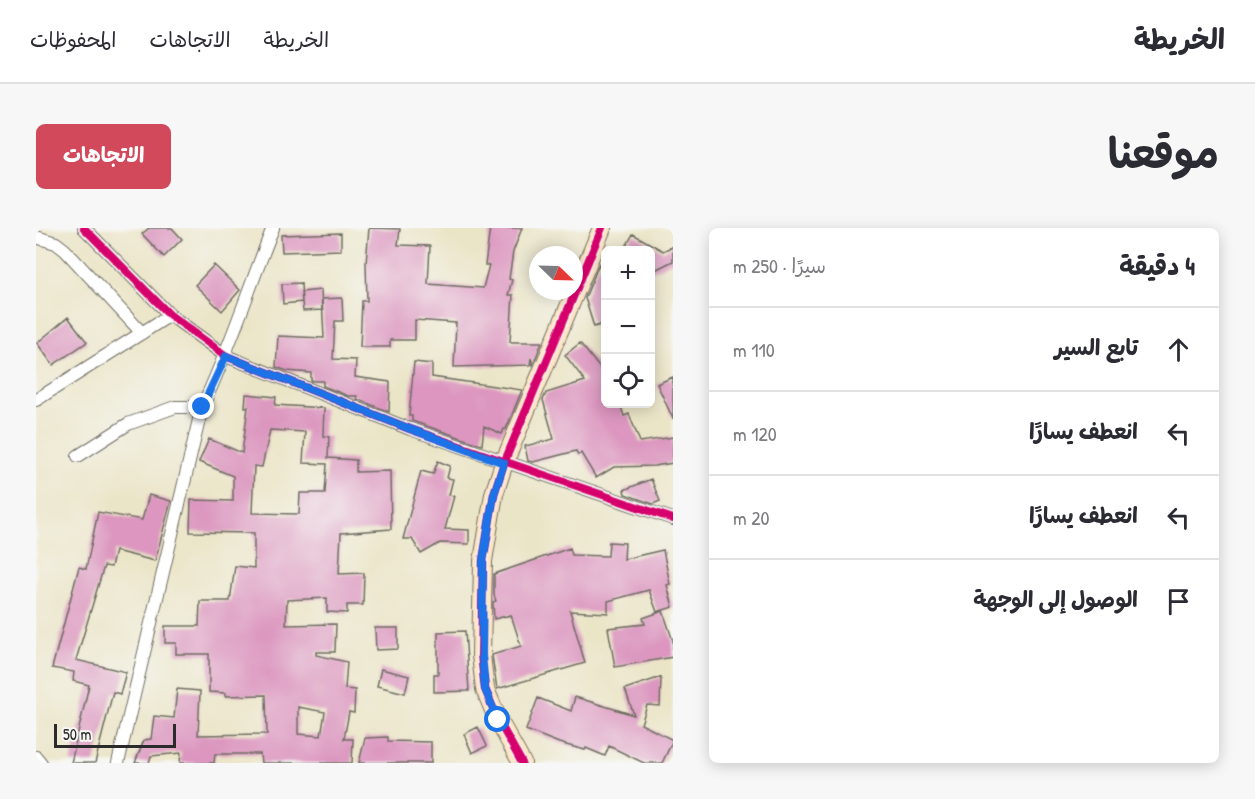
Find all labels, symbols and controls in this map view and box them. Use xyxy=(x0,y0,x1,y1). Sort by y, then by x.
text: الخريطة xyxy=(1134,20,1225,58)
text: المحفوظات xyxy=(30,25,116,54)
text: الاتجاهات xyxy=(149,25,231,54)
text: الخريطة xyxy=(264,25,329,54)
button: الاتجاهات xyxy=(36,124,171,189)
text: موقعنا xyxy=(1108,124,1219,181)
north arrow xyxy=(529,246,583,300)
map controls xyxy=(601,246,655,408)
button: + xyxy=(601,246,655,300)
text: 4 دقيقة xyxy=(1119,248,1195,283)
text: سيرًا · 250 m xyxy=(733,252,826,279)
button: − xyxy=(601,300,655,354)
text: تابع السير xyxy=(1055,332,1138,362)
icon: ahead xyxy=(1162,333,1195,366)
text: 110 m xyxy=(733,336,775,363)
button: locate xyxy=(601,354,655,408)
route end xyxy=(188,393,214,419)
text: انعطف يسارًا xyxy=(1029,416,1138,446)
icon: left xyxy=(1162,417,1195,450)
text: 120 m xyxy=(733,420,777,447)
text: انعطف يسارًا xyxy=(1029,500,1138,530)
icon: left xyxy=(1162,501,1195,534)
text: 20 m xyxy=(733,504,770,531)
text: الوصول إلى الوجهة xyxy=(973,584,1138,614)
icon: arrive xyxy=(1162,585,1195,618)
route start xyxy=(484,706,510,732)
scale bar xyxy=(54,721,176,748)
text: 50 m xyxy=(63,723,92,745)

